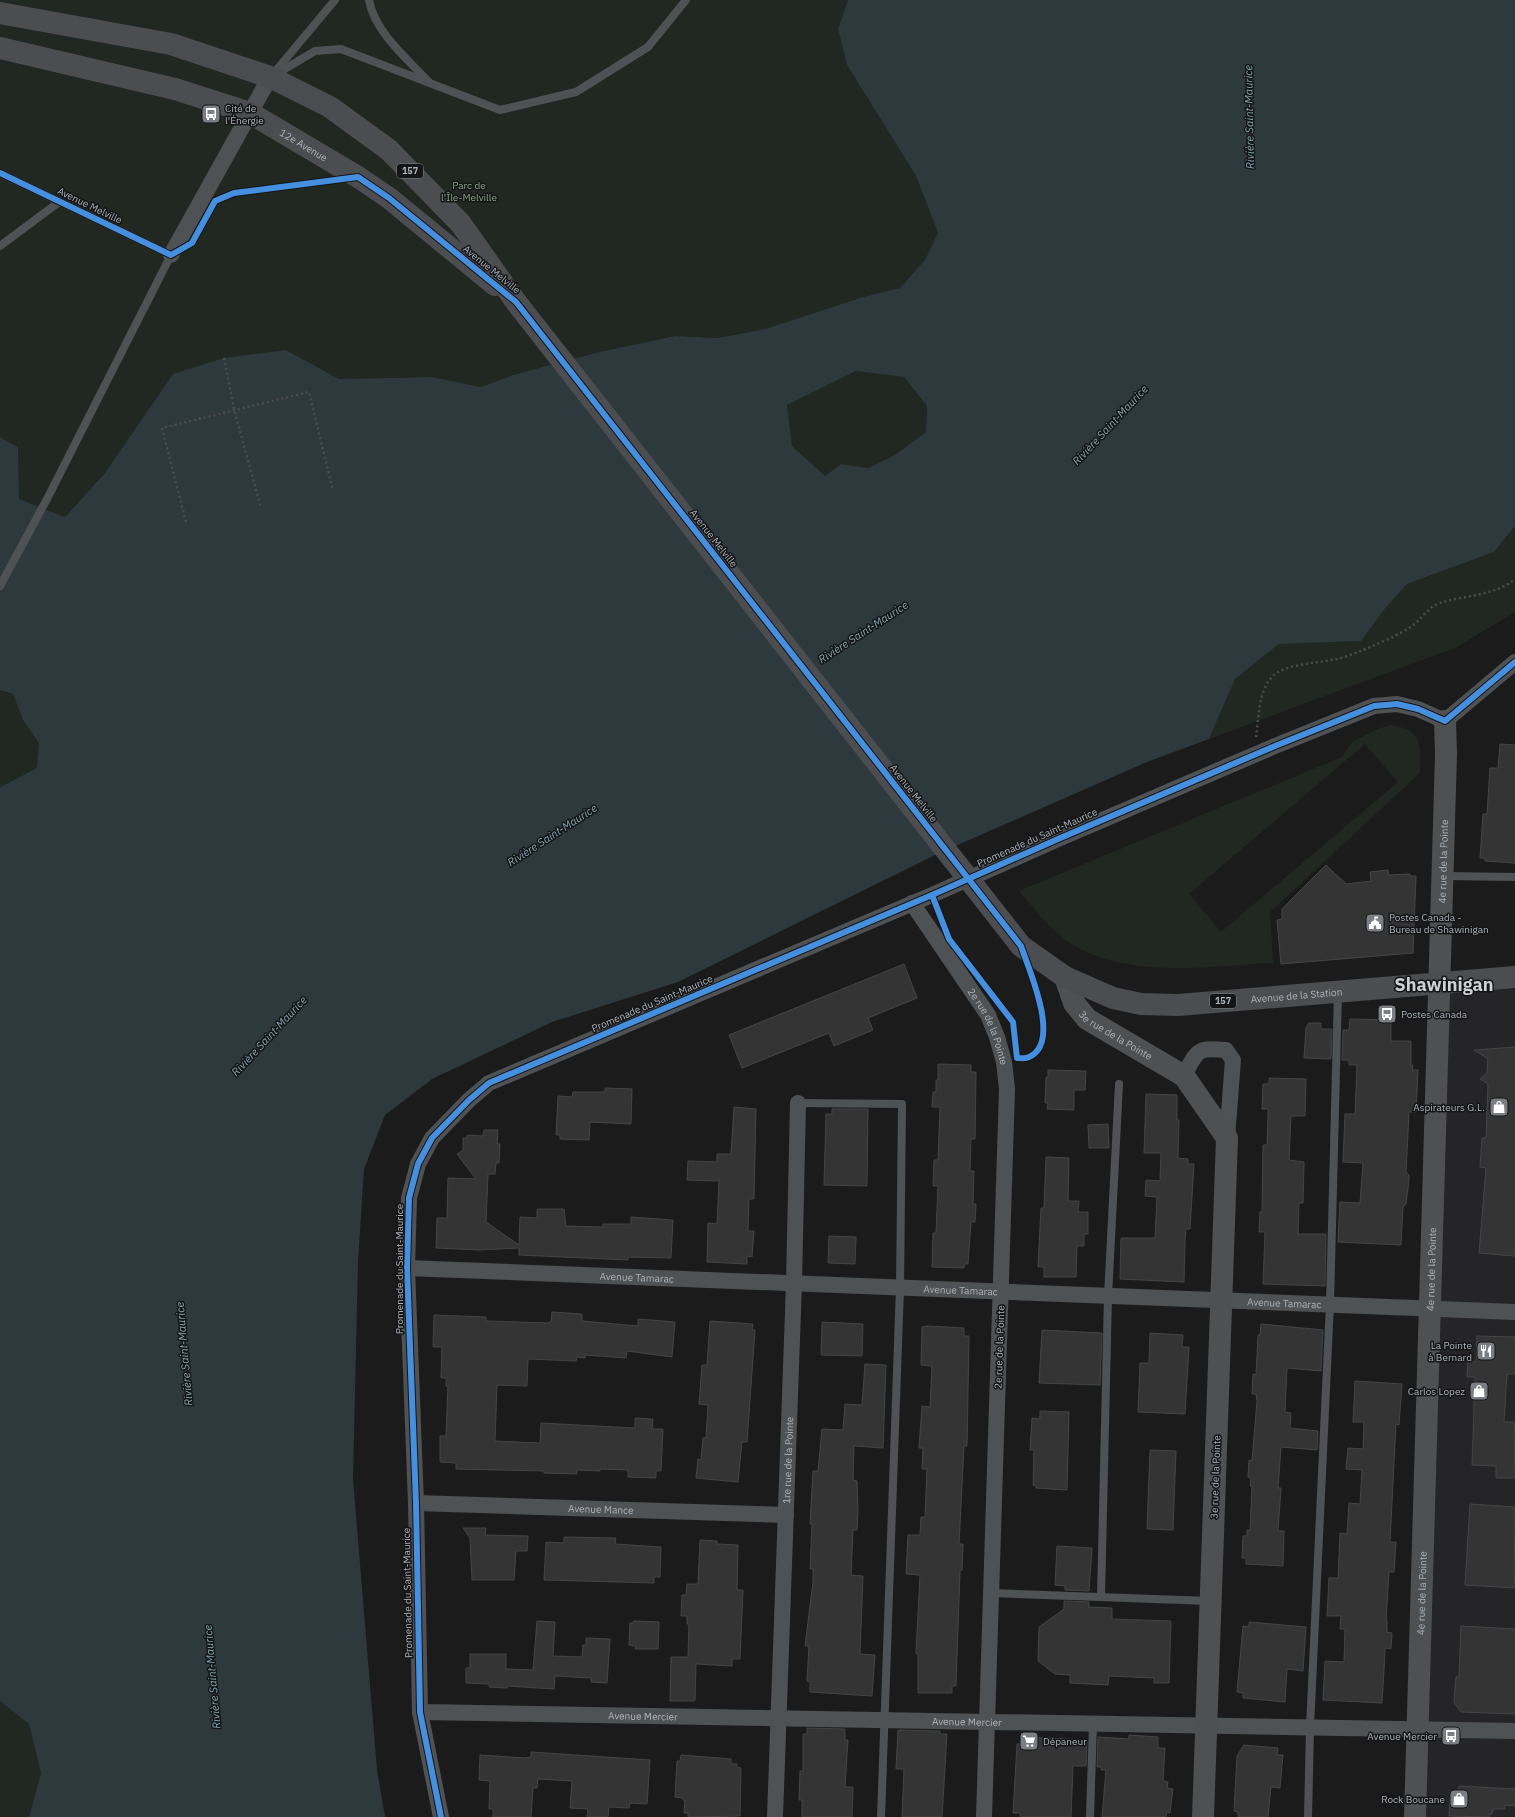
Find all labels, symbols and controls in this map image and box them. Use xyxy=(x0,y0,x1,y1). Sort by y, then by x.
water label: Rivière Saint-Maurice xyxy=(1241,64,1257,169)
place label: Cité de l'Énergie xyxy=(225,102,264,127)
bus stop icon: Cité de l'Énergie xyxy=(200,103,222,125)
street label: 12e Avenue xyxy=(277,126,330,165)
road number: 157 xyxy=(397,164,423,178)
park label: Parc de l'Île-Melville xyxy=(441,179,497,204)
street label: Avenue Melville xyxy=(55,184,125,227)
street label: Avenue Melville xyxy=(460,242,523,297)
water label: Rivière Saint-Maurice xyxy=(1069,382,1151,468)
street label: Avenue Melville xyxy=(687,507,741,570)
water label: Rivière Saint-Maurice xyxy=(815,598,911,666)
street label: Avenue Melville xyxy=(887,762,941,825)
water label: Rivière Saint-Maurice xyxy=(504,801,600,869)
street label: Promenade du Saint-Maurice xyxy=(975,805,1100,870)
street label: 4e rue de la Pointe xyxy=(1436,819,1451,904)
place label: Postes Canada - Bureau de Shawinigan xyxy=(1389,911,1489,936)
public building icon: Postes Canada - Bureau de Shawinigan xyxy=(1364,912,1386,934)
street label: Promenade du Saint-Maurice xyxy=(590,972,715,1035)
district label: Shawinigan xyxy=(1394,973,1494,996)
street label: Avenue de la Station xyxy=(1250,985,1343,1006)
street label: 2e rue de la Pointe xyxy=(965,986,1010,1066)
water label: Rivière Saint-Maurice xyxy=(228,993,310,1079)
road number: 157 xyxy=(1210,994,1236,1008)
bus stop icon: Postes Canada xyxy=(1376,1003,1398,1025)
street label: 3e rue de la Pointe xyxy=(1076,1008,1155,1063)
place label: Postes Canada xyxy=(1401,1008,1468,1021)
shop icon: Aspirateurs G.L. xyxy=(1488,1096,1510,1118)
place label: Aspirateurs G.L. xyxy=(1413,1101,1485,1114)
street label: Promenade du Saint-Maurice xyxy=(393,1203,406,1334)
street label: 4e rue de la Pointe xyxy=(1424,1227,1439,1311)
street label: Avenue Tamarac xyxy=(599,1270,674,1286)
street label: Avenue Tamarac xyxy=(923,1283,998,1298)
street label: Avenue Tamarac xyxy=(1247,1295,1322,1311)
water label: Rivière Saint-Maurice xyxy=(172,1301,196,1407)
street label: 2e rue de la Pointe xyxy=(992,1304,1007,1389)
place label: La Pointe à Bernard xyxy=(1428,1339,1472,1364)
restaurant icon: La Pointe à Bernard xyxy=(1475,1340,1497,1362)
shop icon: Carlos Lopez xyxy=(1468,1380,1490,1402)
place label: Carlos Lopez xyxy=(1408,1385,1465,1398)
street label: 1re rue de la Pointe xyxy=(780,1416,796,1504)
street label: 3e rue de la Pointe xyxy=(1208,1434,1223,1519)
street label: Avenue Mance xyxy=(568,1502,634,1517)
street label: Promenade du Saint-Maurice xyxy=(400,1527,415,1658)
street label: 4e rue de la Pointe xyxy=(1414,1550,1430,1635)
water label: Rivière Saint-Maurice xyxy=(200,1624,224,1730)
street label: Avenue Mercier xyxy=(608,1709,678,1723)
street label: Avenue Mercier xyxy=(932,1715,1002,1729)
bus stop icon: Avenue Mercier xyxy=(1440,1725,1462,1747)
supermarket icon: Dépaneur xyxy=(1018,1730,1040,1752)
place label: Avenue Mercier xyxy=(1367,1730,1437,1743)
place label: Dépaneur xyxy=(1043,1735,1087,1748)
shop icon: Rock Boucane xyxy=(1448,1788,1470,1810)
place label: Rock Boucane xyxy=(1381,1793,1445,1806)

